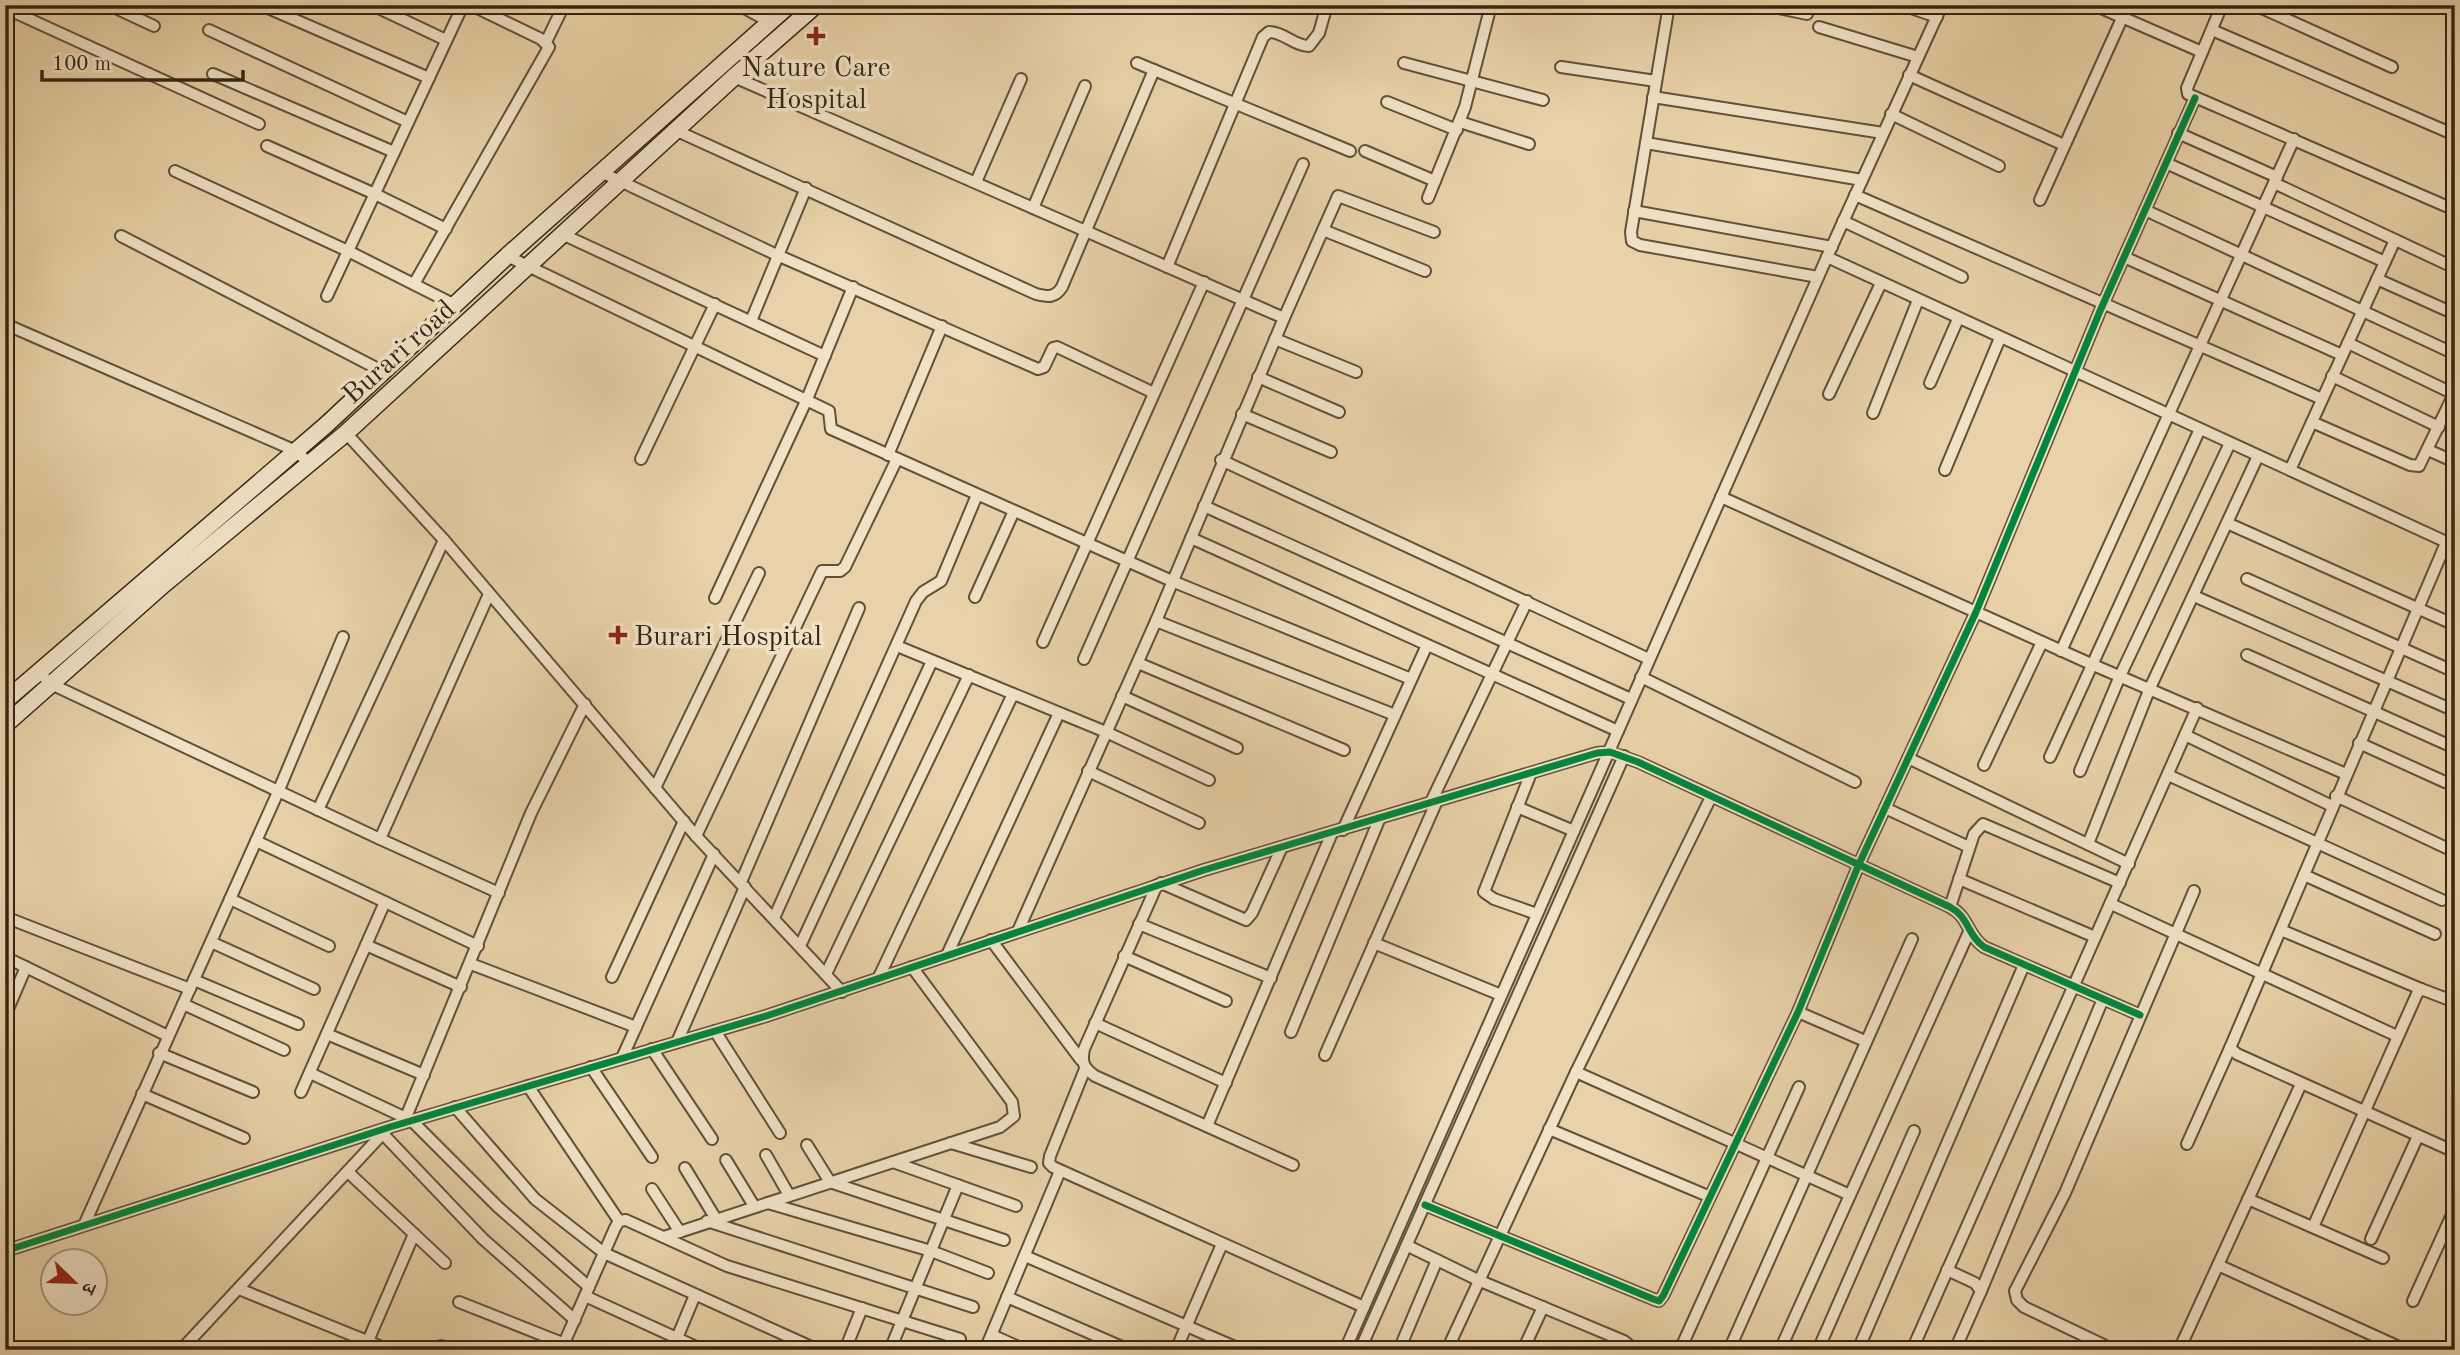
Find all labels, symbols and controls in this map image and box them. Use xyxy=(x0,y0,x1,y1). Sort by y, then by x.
marker: Nature Care Hospital xyxy=(806,26,826,46)
scale bar xyxy=(42,38,243,82)
text: 100 m xyxy=(52,54,111,75)
place label: Nature Care Hospital xyxy=(741,55,891,115)
street label: Burari road xyxy=(339,296,461,411)
place label: Burari Hospital xyxy=(634,624,822,652)
marker: Burari Hospital xyxy=(608,625,628,645)
north arrow xyxy=(38,1246,108,1316)
text: उ xyxy=(76,1278,99,1297)

